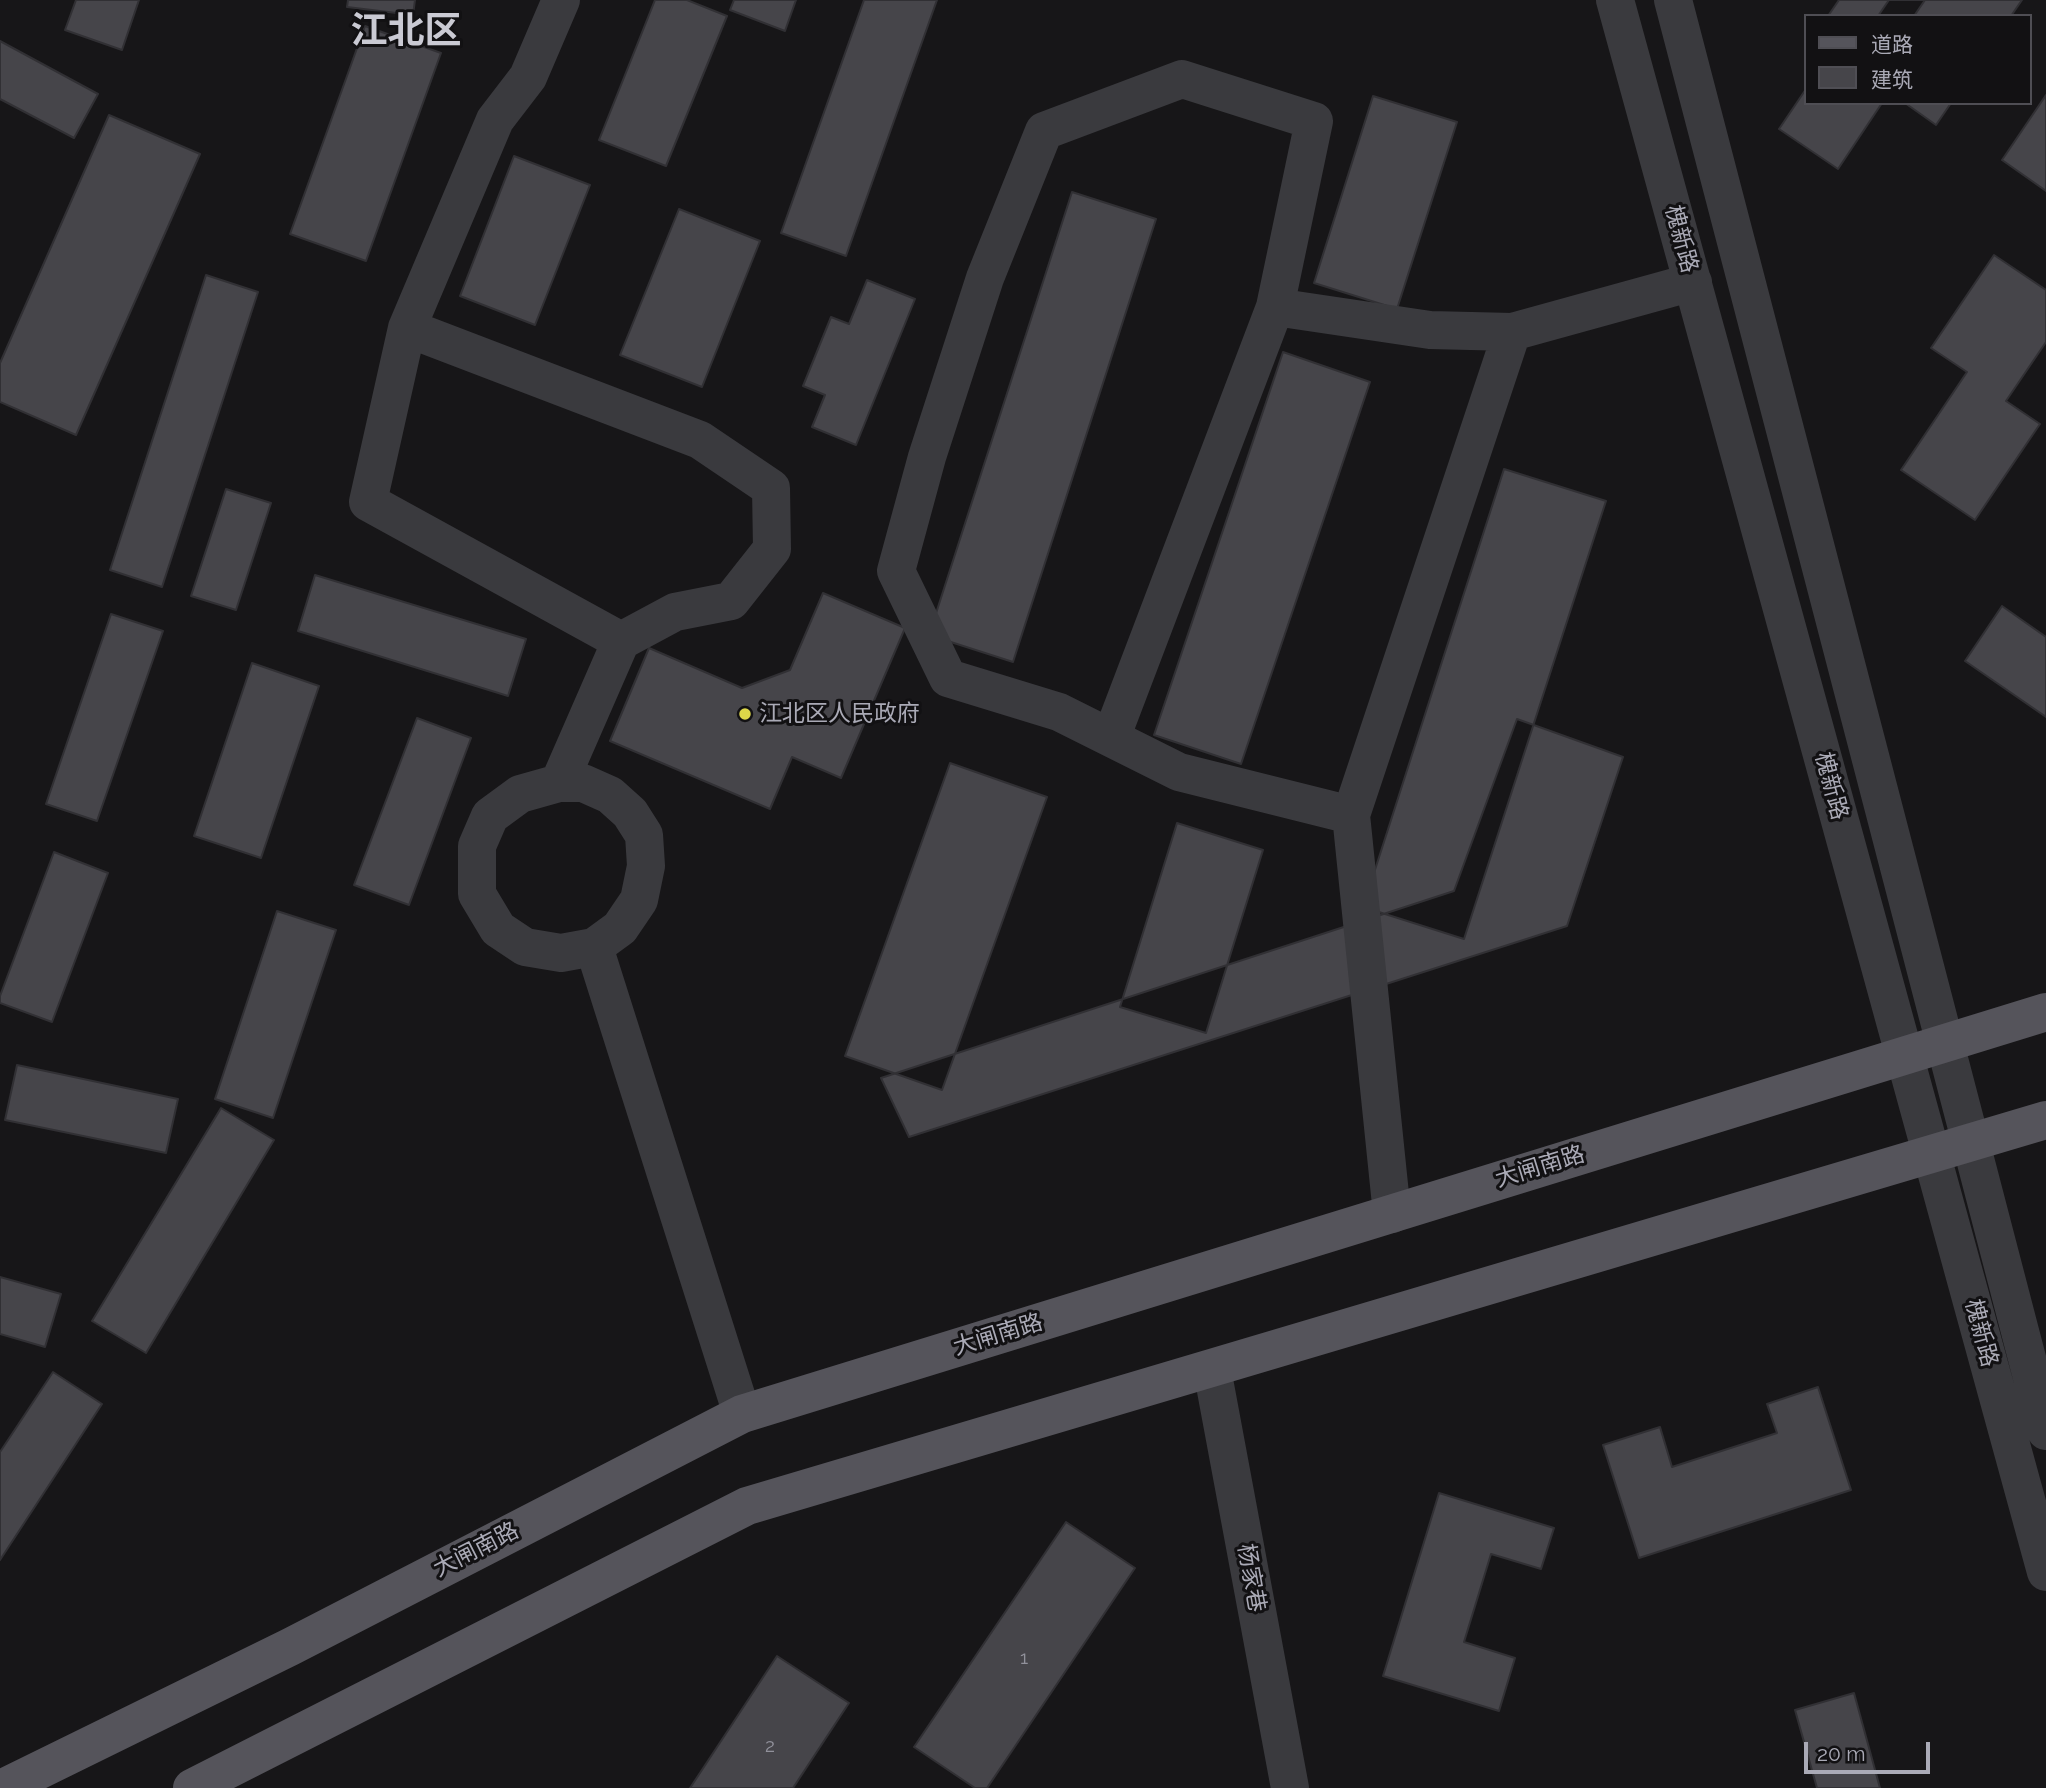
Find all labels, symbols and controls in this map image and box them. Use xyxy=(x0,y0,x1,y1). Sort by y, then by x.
district label: 江北区 xyxy=(351,10,461,54)
legend xyxy=(1804,14,2032,105)
text: 道路 xyxy=(1871,32,1913,57)
text: 建筑 xyxy=(1871,67,1913,92)
street label: 槐新路 xyxy=(1659,202,1703,276)
place label: 江北区人民政府 xyxy=(759,700,920,728)
marker: 江北区人民政府 xyxy=(737,706,753,722)
street label: 槐新路 xyxy=(1809,749,1853,823)
street label: 大闸南路 xyxy=(1492,1140,1588,1194)
street label: 槐新路 xyxy=(1959,1296,2003,1370)
street label: 大闸南路 xyxy=(950,1308,1046,1362)
street label: 大闸南路 xyxy=(429,1517,523,1583)
street label: 杨家巷 xyxy=(1231,1542,1271,1614)
house number: 1 xyxy=(1020,1647,1028,1669)
scale bar xyxy=(1808,1728,1934,1772)
house number: 2 xyxy=(765,1735,775,1757)
text: 20 m xyxy=(1817,1741,1865,1766)

